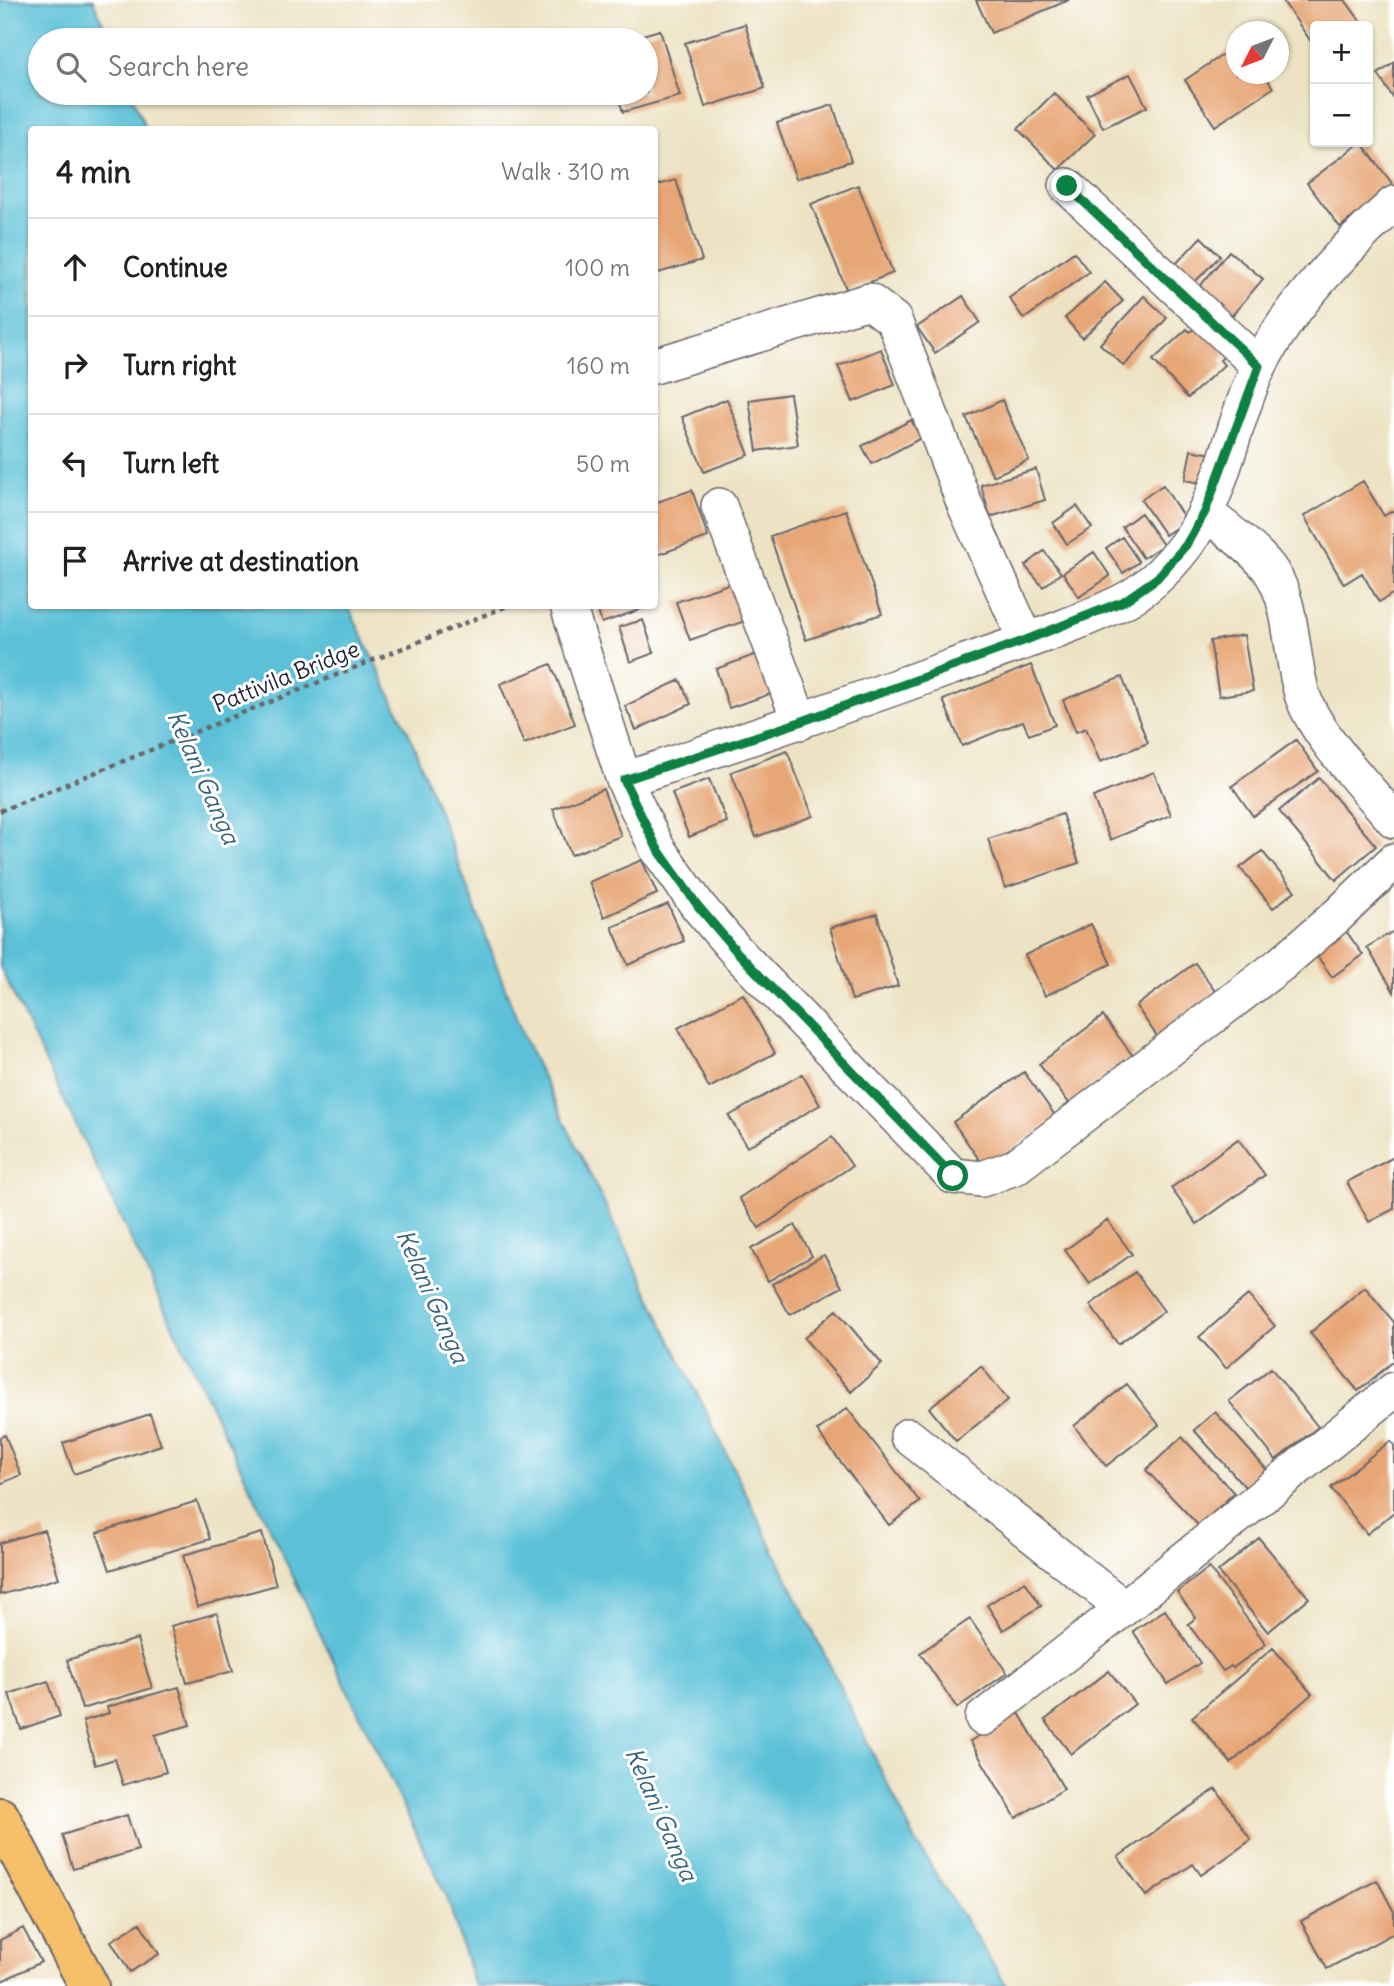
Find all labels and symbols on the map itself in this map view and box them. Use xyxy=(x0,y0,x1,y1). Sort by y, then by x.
north arrow xyxy=(1226,21,1289,84)
route end xyxy=(1051,170,1082,201)
street label: Pattivila Bridge xyxy=(208,633,364,719)
water label: Kelani Ganga xyxy=(161,705,247,850)
route start xyxy=(937,1160,968,1191)
water label: Kelani Ganga xyxy=(390,1224,476,1369)
water label: Kelani Ganga xyxy=(619,1742,705,1887)

